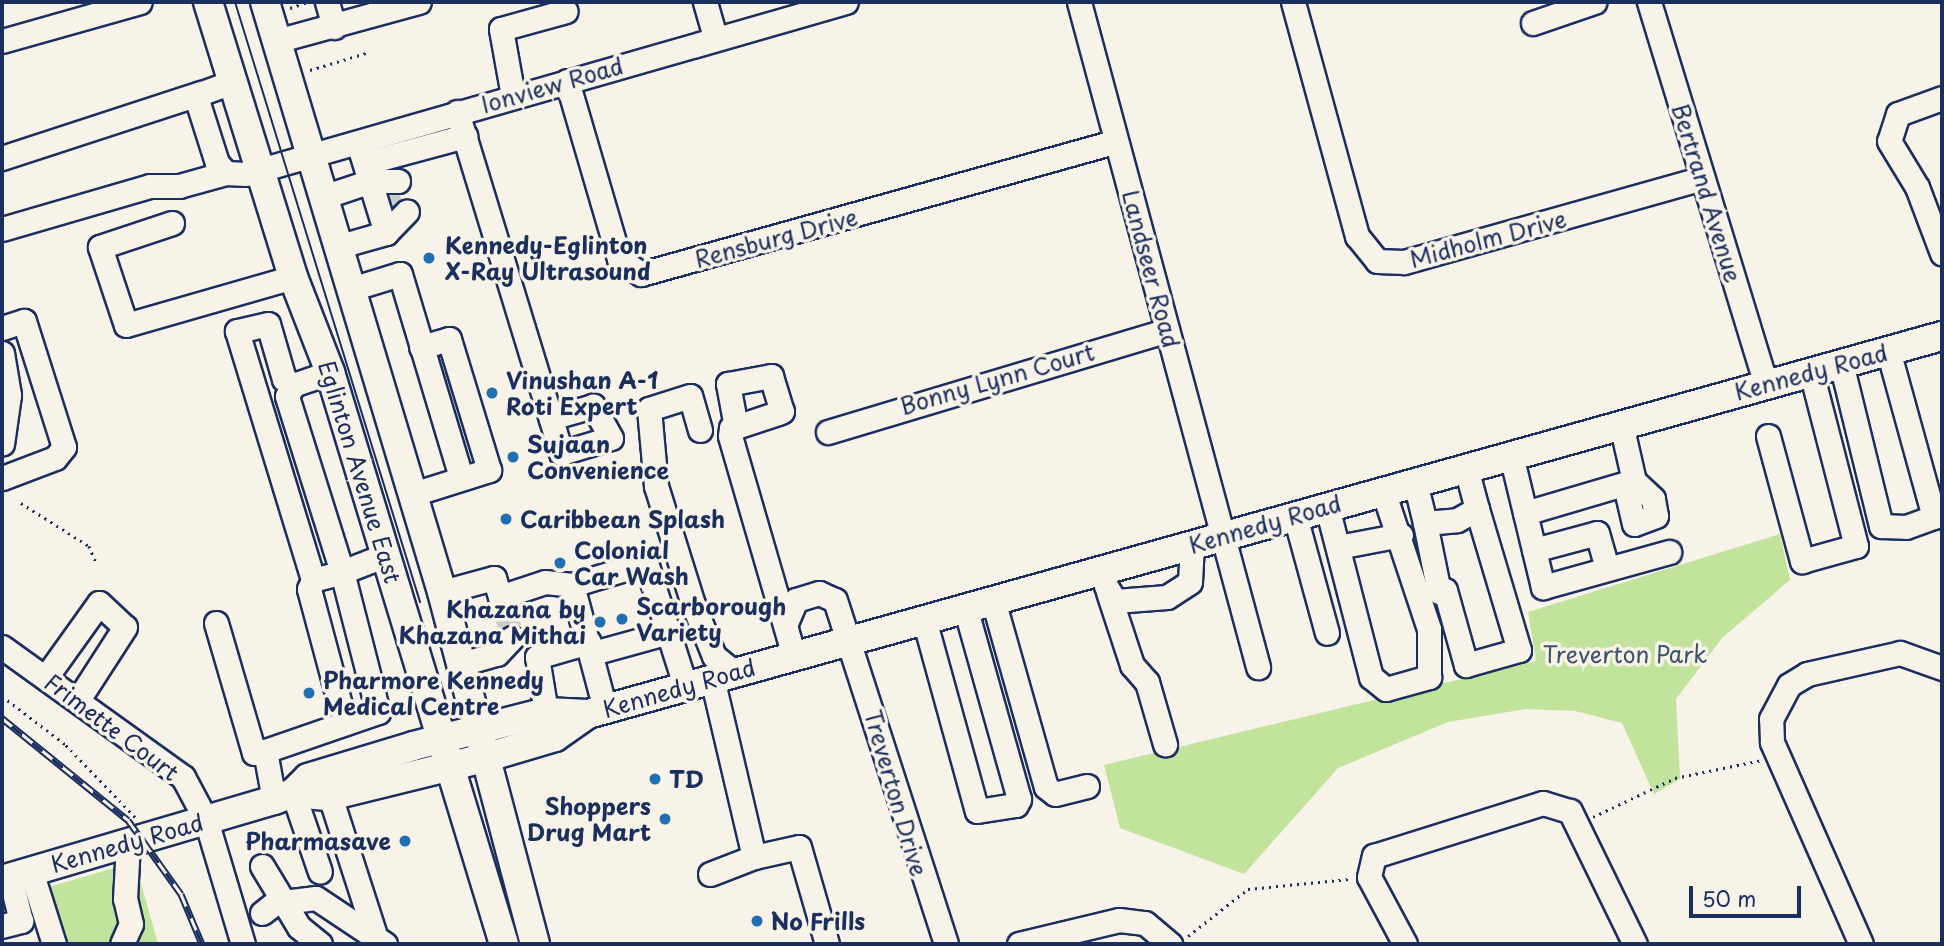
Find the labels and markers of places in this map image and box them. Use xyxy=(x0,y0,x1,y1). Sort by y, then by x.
place label: Kennedy-Eglinton X-Ray Ultrasound xyxy=(445,231,653,285)
marker: Kennedy-Eglinton X-Ray Ultrasound xyxy=(419,248,439,268)
place label: Vinushan A-1 Roti Expert xyxy=(506,366,658,420)
marker: Vinushan A-1 Roti Expert xyxy=(484,385,500,401)
place label: Sujaan Convenience xyxy=(527,430,669,484)
marker: Sujaan Convenience xyxy=(505,449,521,465)
place label: Caribbean Splash xyxy=(520,505,725,533)
marker: Caribbean Splash xyxy=(498,511,514,527)
place label: Colonial Car Wash xyxy=(574,536,689,590)
marker: Colonial Car Wash xyxy=(552,555,568,571)
place label: Scarborough Variety xyxy=(636,592,786,646)
place label: Khazana by Khazana Mithai xyxy=(399,595,586,649)
marker: Scarborough Variety xyxy=(614,611,630,627)
marker: Khazana by Khazana Mithai xyxy=(592,614,608,630)
place label: Pharmore Kennedy Medical Centre xyxy=(323,666,544,720)
marker: Pharmore Kennedy Medical Centre xyxy=(301,685,317,701)
place label: TD xyxy=(669,765,704,793)
marker: TD xyxy=(647,771,663,787)
place label: Shoppers Drug Mart xyxy=(527,792,651,846)
marker: Shoppers Drug Mart xyxy=(657,811,673,827)
place label: Pharmasave xyxy=(245,827,391,855)
marker: Pharmasave xyxy=(397,833,413,849)
place label: No Frills xyxy=(771,907,866,935)
marker: No Frills xyxy=(749,913,765,929)

